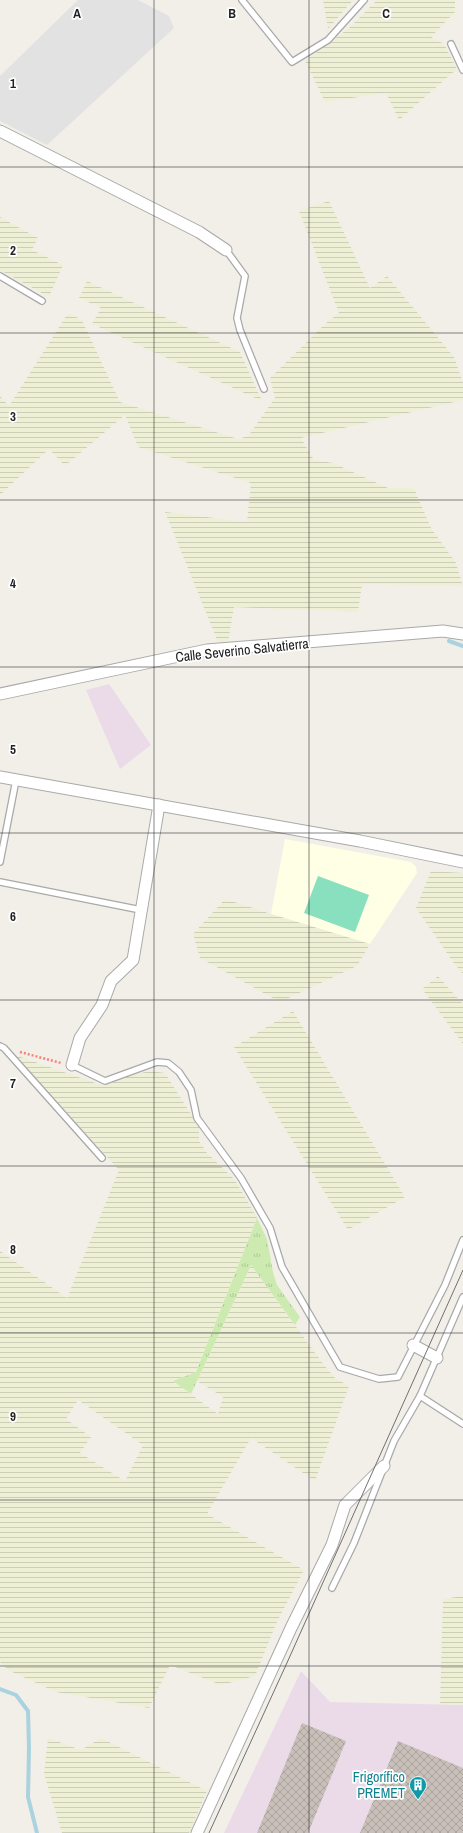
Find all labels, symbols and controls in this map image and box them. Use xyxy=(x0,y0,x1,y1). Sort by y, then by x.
text: A xyxy=(73,5,81,22)
text: B xyxy=(228,5,236,22)
text: C xyxy=(382,5,390,22)
text: 1 xyxy=(10,75,16,92)
text: 2 xyxy=(10,242,16,259)
text: 3 xyxy=(10,408,16,425)
text: 4 xyxy=(10,575,16,592)
street label: Calle Severino Salvatierra xyxy=(174,634,310,666)
text: 5 xyxy=(10,741,16,758)
text: 6 xyxy=(10,908,16,925)
text: 7 xyxy=(10,1075,16,1092)
text: 8 xyxy=(10,1241,16,1258)
text: 9 xyxy=(10,1408,16,1425)
place label: Frigorífico PREMET xyxy=(353,1768,405,1802)
building icon: Frigorífico PREMET xyxy=(408,1775,428,1800)

